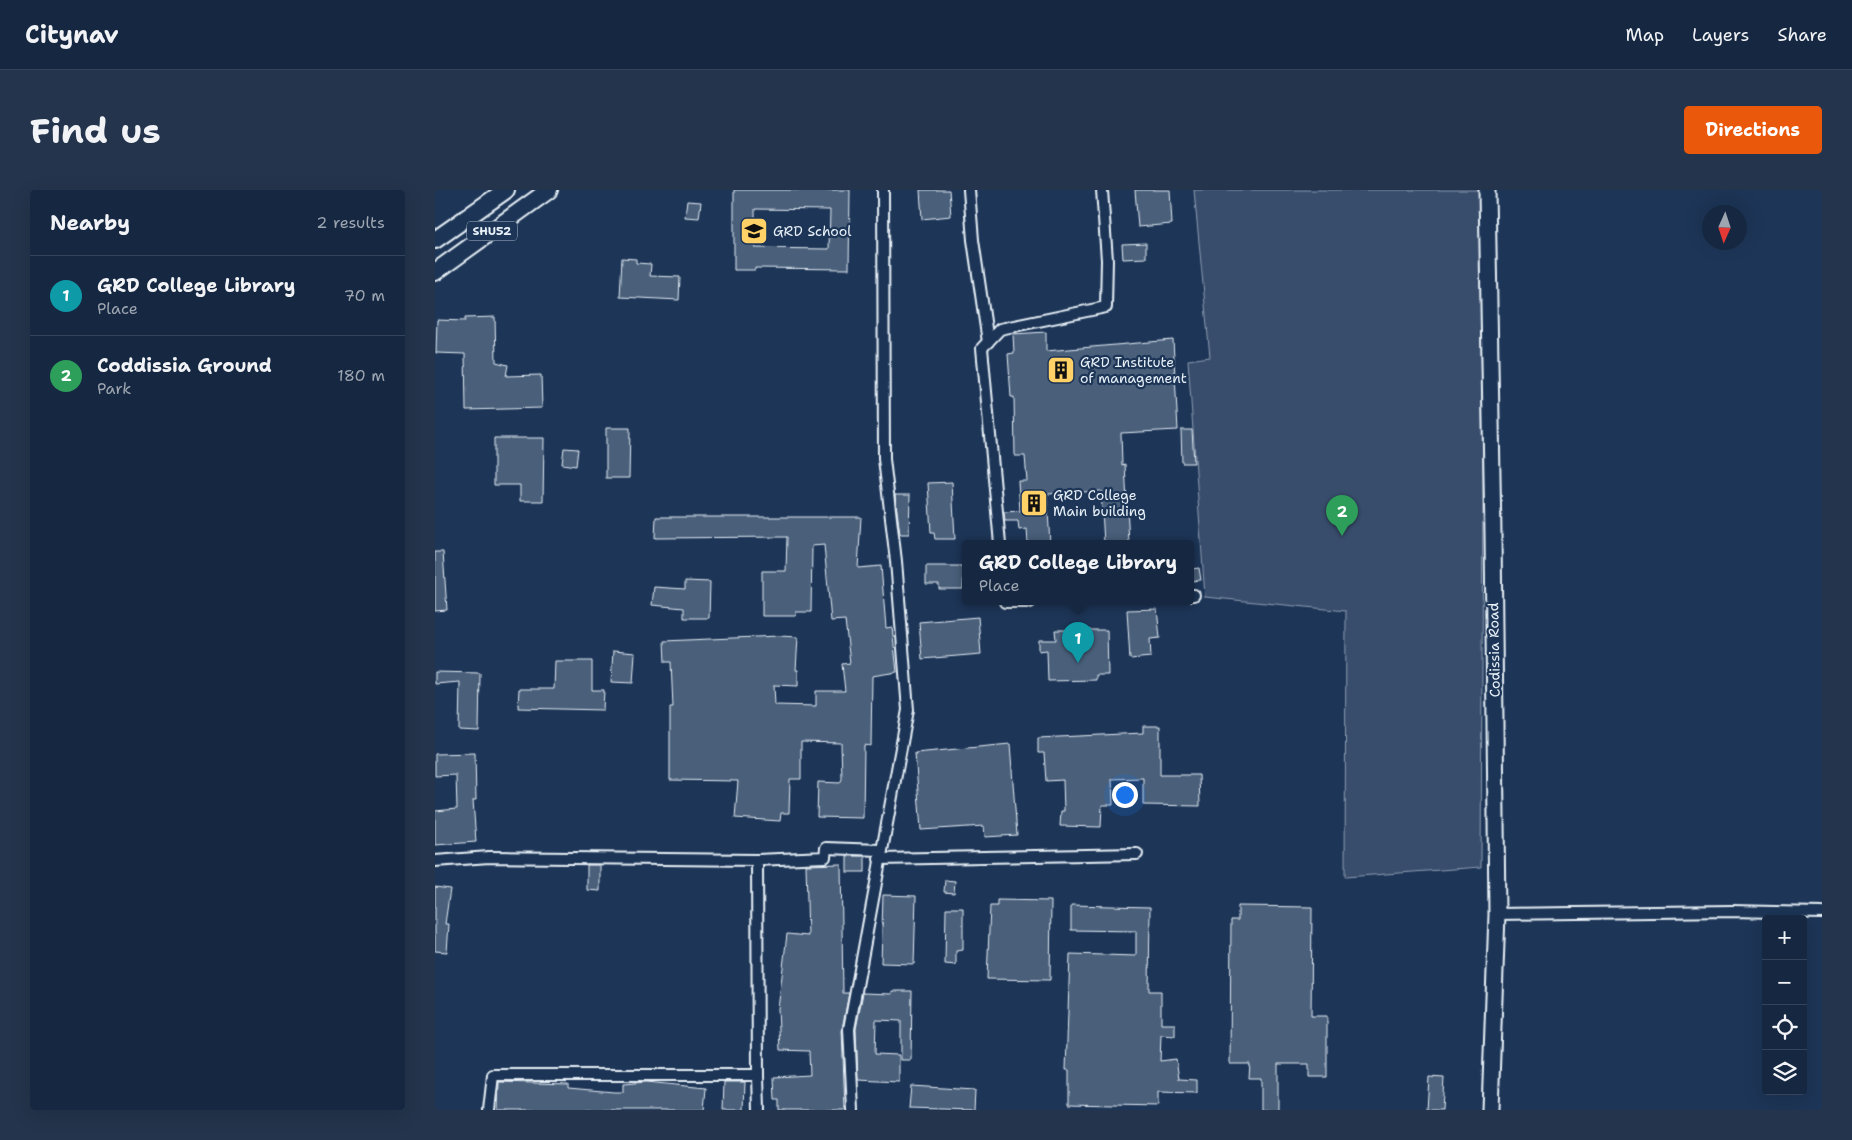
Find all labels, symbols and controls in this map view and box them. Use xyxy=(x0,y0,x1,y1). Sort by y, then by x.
text: Citynav xyxy=(25,19,119,51)
text: Map xyxy=(1626,23,1664,47)
text: Layers xyxy=(1692,23,1749,47)
text: Share xyxy=(1777,23,1827,47)
button: Directions xyxy=(1684,106,1822,154)
text: Find us xyxy=(30,107,161,154)
north arrow xyxy=(1702,205,1747,250)
text: Nearby xyxy=(50,209,130,237)
text: 2 results xyxy=(316,212,385,233)
school or university icon: GRD School xyxy=(739,216,769,246)
road number: SHU52 xyxy=(467,221,517,240)
place label: GRD School xyxy=(773,222,852,240)
text: GRD College Library xyxy=(97,273,295,298)
text: 1 xyxy=(62,285,70,306)
text: 70 m xyxy=(344,285,385,306)
text: Place xyxy=(97,298,138,319)
text: Coddissia Ground xyxy=(97,353,272,378)
place label: GRD Institute of management xyxy=(1080,353,1187,387)
building icon: GRD Institute of management xyxy=(1046,355,1076,385)
text: 2 xyxy=(60,365,72,386)
text: 180 m xyxy=(337,365,385,386)
text: Park xyxy=(97,378,131,399)
place label: GRD College Main building xyxy=(1053,486,1146,520)
building icon: GRD College Main building xyxy=(1019,488,1049,518)
pin: 2 xyxy=(1326,495,1358,536)
popup xyxy=(962,540,1194,605)
text: GRD College Library xyxy=(979,550,1177,575)
text: Place xyxy=(979,575,1020,596)
street label: Codissia Road xyxy=(1484,602,1504,698)
pin: 1 xyxy=(1062,622,1094,663)
your location xyxy=(1112,782,1138,808)
map controls xyxy=(1762,915,1807,1095)
button: + xyxy=(1762,915,1807,960)
button: − xyxy=(1762,960,1807,1005)
button: locate xyxy=(1762,1005,1807,1050)
button: layers xyxy=(1762,1050,1807,1095)

